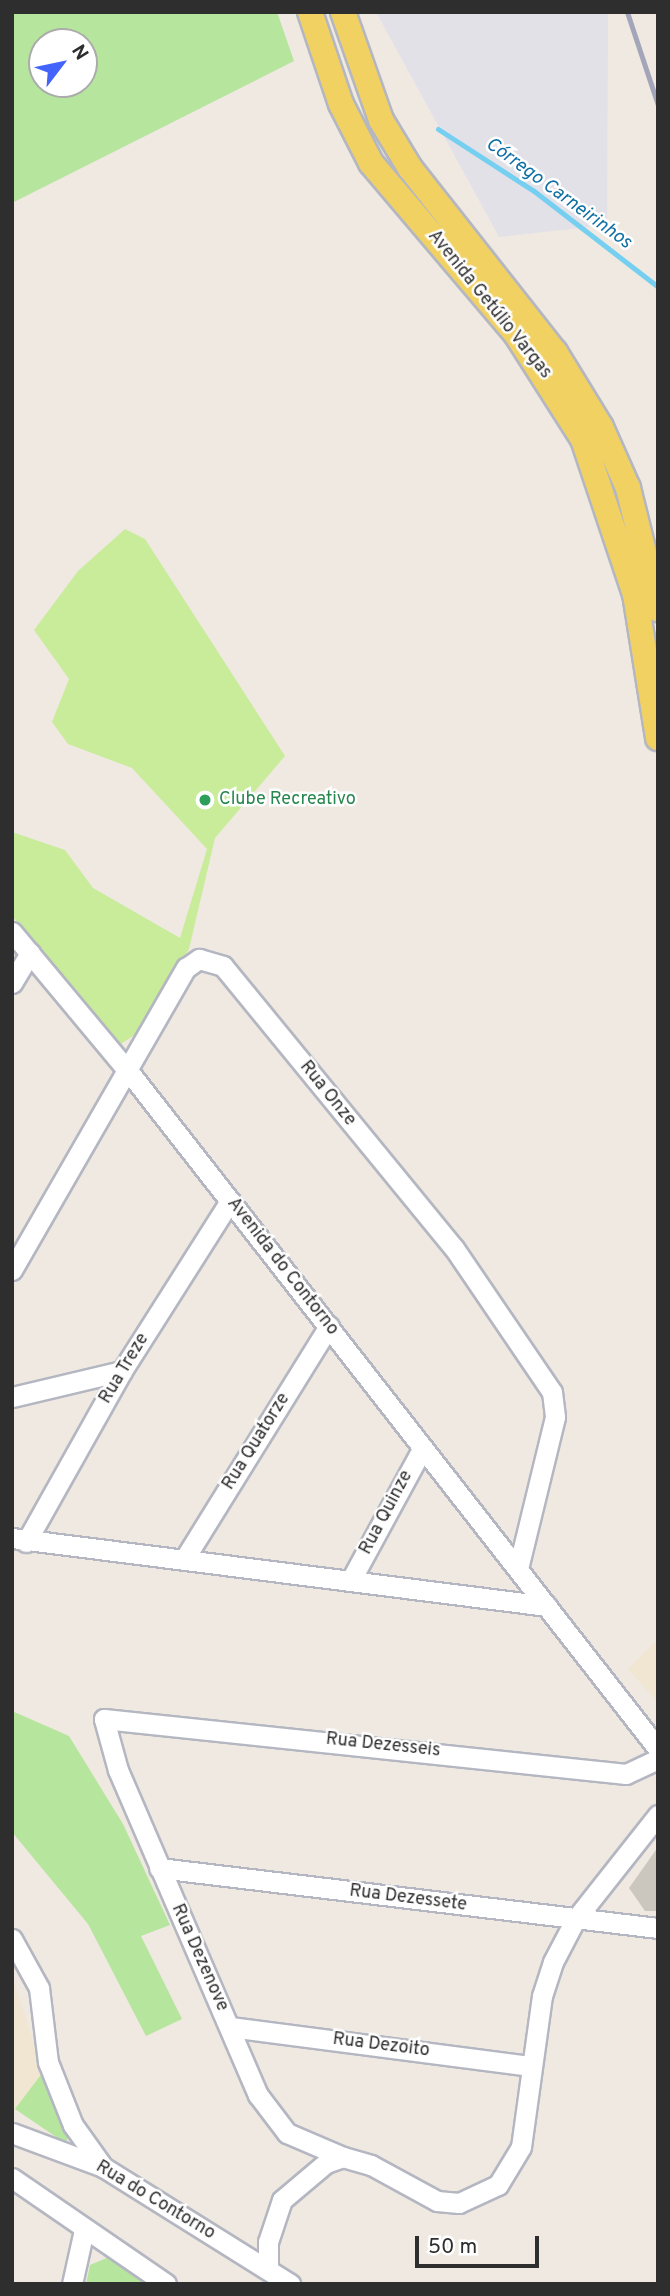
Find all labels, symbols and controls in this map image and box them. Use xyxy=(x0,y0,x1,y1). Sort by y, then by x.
north arrow xyxy=(28,28,98,98)
text: N xyxy=(65,41,93,65)
water label: Córrego Carneirinhos xyxy=(481,133,635,255)
street label: Avenida Getúlio Vargas xyxy=(422,226,556,384)
place label: Clube Recreativo xyxy=(219,789,356,811)
marker: Clube Recreativo xyxy=(197,792,213,808)
street label: Rua Onze xyxy=(294,1057,360,1131)
street label: Avenida do Contorno xyxy=(222,1194,342,1340)
street label: Rua Treze xyxy=(95,1329,155,1409)
street label: Rua Quatorze xyxy=(219,1390,295,1494)
street label: Rua Quinze xyxy=(356,1467,418,1559)
street label: Rua Dezesseis xyxy=(325,1729,441,1763)
street label: Rua Dezessete xyxy=(348,1881,468,1917)
street label: Rua Dezenove xyxy=(166,1901,232,2015)
street label: Rua Dezoito xyxy=(331,2029,431,2063)
street label: Rua do Contorno xyxy=(91,2157,219,2245)
scale bar xyxy=(418,2222,542,2266)
text: 50 m xyxy=(428,2234,477,2261)

